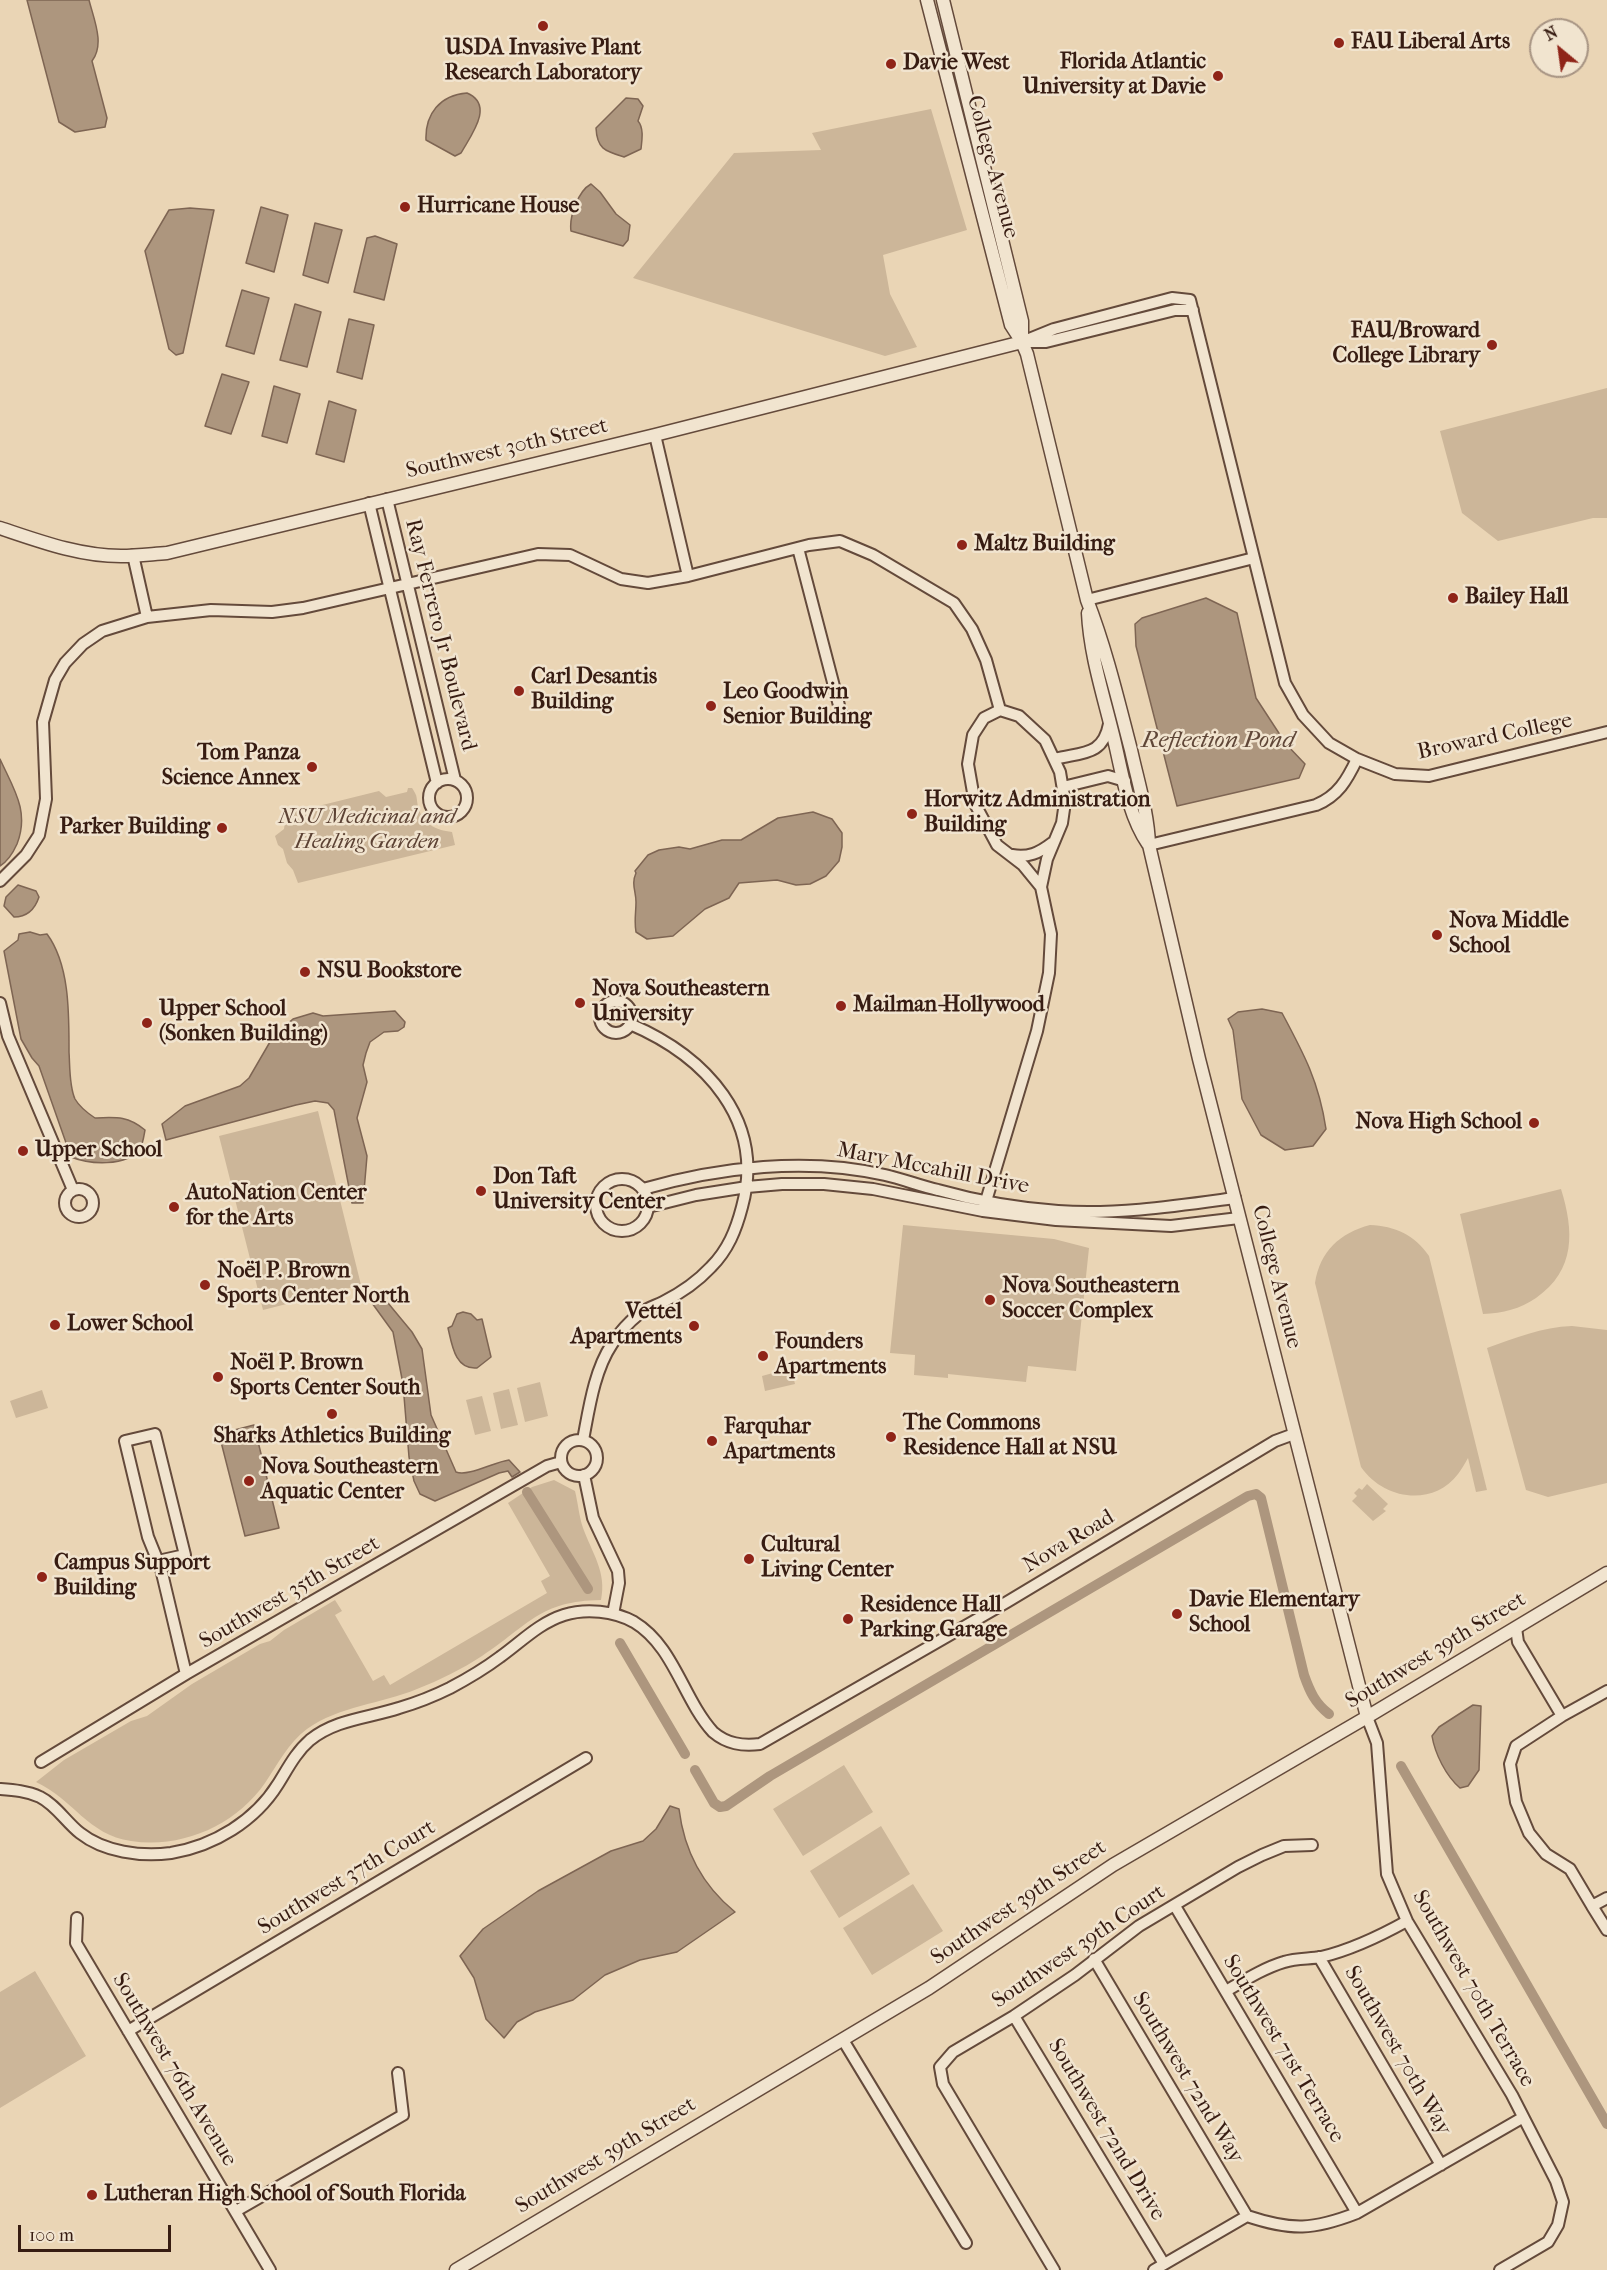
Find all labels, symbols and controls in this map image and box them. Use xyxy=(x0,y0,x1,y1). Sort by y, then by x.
north arrow xyxy=(1529,18,1589,78)
marker: USDA Invasive Plant Research Laboratory xyxy=(536,19,550,33)
text: N xyxy=(1541,22,1561,45)
place label: FAU Liberal Arts xyxy=(1351,30,1510,56)
place label: USDA Invasive Plant Research Laboratory xyxy=(444,36,642,88)
marker: FAU Liberal Arts xyxy=(1332,36,1346,50)
place label: Florida Atlantic University at Davie xyxy=(1023,50,1206,101)
place label: Davie West xyxy=(903,51,1010,77)
marker: Davie West xyxy=(884,57,898,71)
marker: Florida Atlantic University at Davie xyxy=(1211,69,1225,83)
street label: College Avenue xyxy=(960,93,1024,241)
place label: Hurricane House xyxy=(417,194,579,220)
marker: Hurricane House xyxy=(398,200,412,214)
place label: FAU/Broward College Library xyxy=(1332,319,1480,370)
marker: FAU/Broward College Library xyxy=(1485,338,1499,352)
street label: Southwest 30th Street xyxy=(404,413,610,485)
street label: Ray Ferrero Jr Boulevard xyxy=(398,516,482,754)
place label: Maltz Building xyxy=(974,532,1115,558)
marker: Maltz Building xyxy=(955,538,969,552)
place label: Bailey Hall xyxy=(1465,585,1569,611)
marker: Bailey Hall xyxy=(1446,591,1460,605)
place label: Carl Desantis Building xyxy=(531,665,657,716)
place label: Leo Goodwin Senior Building xyxy=(723,680,872,732)
marker: Carl Desantis Building xyxy=(512,684,526,698)
marker: Leo Goodwin Senior Building xyxy=(704,699,718,713)
street label: Broward College xyxy=(1415,708,1575,766)
water label: Reflection Pond xyxy=(1141,727,1295,755)
place label: Tom Panza Science Annex xyxy=(162,741,300,792)
marker: Tom Panza Science Annex xyxy=(305,760,319,774)
place label: Horwitz Administration Building xyxy=(924,788,1150,840)
park label: NSU Medicinal and Healing Garden xyxy=(278,805,456,856)
marker: Horwitz Administration Building xyxy=(905,807,919,821)
place label: Parker Building xyxy=(59,815,210,841)
marker: Parker Building xyxy=(215,821,229,835)
place label: Nova Middle School xyxy=(1449,909,1569,960)
marker: Nova Middle School xyxy=(1430,928,1444,942)
place label: NSU Bookstore xyxy=(317,959,462,985)
marker: NSU Bookstore xyxy=(298,965,312,979)
place label: Nova Southeastern University xyxy=(592,977,770,1028)
place label: Mailman-Hollywood xyxy=(853,993,1045,1019)
marker: Nova Southeastern University xyxy=(573,996,587,1010)
place label: Upper School (Sonken Building) xyxy=(159,997,328,1048)
marker: Mailman-Hollywood xyxy=(834,999,848,1013)
marker: Upper School (Sonken Building) xyxy=(140,1016,154,1030)
place label: Nova High School xyxy=(1355,1110,1522,1136)
marker: Nova High School xyxy=(1527,1116,1541,1130)
street label: Mary Mccahill Drive xyxy=(835,1137,1031,1201)
place label: Upper School xyxy=(35,1138,162,1164)
marker: Upper School xyxy=(16,1144,30,1158)
place label: Don Taft University Center xyxy=(493,1165,665,1216)
place label: AutoNation Center for the Arts xyxy=(186,1181,367,1232)
marker: Don Taft University Center xyxy=(474,1184,488,1198)
marker: AutoNation Center for the Arts xyxy=(167,1200,181,1214)
street label: College Avenue xyxy=(1245,1202,1307,1352)
place label: Noël P. Brown Sports Center North xyxy=(217,1259,410,1310)
place label: Nova Southeastern Soccer Complex xyxy=(1002,1274,1180,1326)
marker: Noël P. Brown Sports Center North xyxy=(198,1278,212,1292)
marker: Nova Southeastern Soccer Complex xyxy=(983,1293,997,1307)
place label: Vettel Apartments xyxy=(571,1300,682,1352)
place label: Lower School xyxy=(67,1312,193,1338)
marker: Lower School xyxy=(48,1318,62,1332)
marker: Vettel Apartments xyxy=(687,1319,701,1333)
place label: Founders Apartments xyxy=(775,1330,886,1382)
marker: Founders Apartments xyxy=(756,1349,770,1363)
place label: Noël P. Brown Sports Center South xyxy=(230,1351,420,1402)
marker: Noël P. Brown Sports Center South xyxy=(211,1370,225,1384)
marker: Sharks Athletics Building xyxy=(325,1407,339,1421)
place label: The Commons Residence Hall at NSU xyxy=(903,1411,1117,1462)
place label: Farquhar Apartments xyxy=(724,1415,835,1466)
place label: Sharks Athletics Building xyxy=(213,1424,451,1450)
marker: The Commons Residence Hall at NSU xyxy=(884,1430,898,1444)
marker: Farquhar Apartments xyxy=(705,1434,719,1448)
place label: Nova Southeastern Aquatic Center xyxy=(261,1455,439,1506)
marker: Nova Southeastern Aquatic Center xyxy=(242,1474,256,1488)
street label: Nova Road xyxy=(1019,1504,1119,1580)
street label: Southwest 35th Street xyxy=(195,1531,385,1655)
place label: Cultural Living Center xyxy=(761,1533,894,1585)
place label: Campus Support Building xyxy=(54,1551,210,1603)
marker: Cultural Living Center xyxy=(742,1552,756,1566)
marker: Campus Support Building xyxy=(35,1570,49,1584)
street label: Southwest 39th Street xyxy=(1341,1587,1531,1715)
place label: Davie Elementary School xyxy=(1189,1588,1360,1640)
place label: Residence Hall Parking Garage xyxy=(860,1593,1007,1645)
marker: Davie Elementary School xyxy=(1170,1607,1184,1621)
marker: Residence Hall Parking Garage xyxy=(841,1612,855,1626)
street label: Southwest 37th Court xyxy=(254,1815,440,1941)
street label: Southwest 39th Street xyxy=(926,1835,1112,1971)
street label: Southwest 39th Court xyxy=(987,1879,1171,2015)
street label: Southwest 70th Terrace xyxy=(1406,1886,1540,2092)
street label: Southwest 71st Terrace xyxy=(1216,1950,1350,2148)
street label: Southwest 70th Way xyxy=(1338,1962,1456,2140)
street label: Southwest 76th Avenue xyxy=(106,1969,242,2171)
street label: Southwest 72nd Way xyxy=(1126,1988,1248,2168)
street label: Southwest 72nd Drive xyxy=(1041,2035,1171,2225)
street label: Southwest 39th Street xyxy=(511,2092,701,2220)
place label: Lutheran High School of South Florida xyxy=(104,2182,466,2208)
marker: Lutheran High School of South Florida xyxy=(85,2188,99,2202)
scale bar xyxy=(21,2213,174,2251)
text: 100 m xyxy=(29,2225,74,2246)

